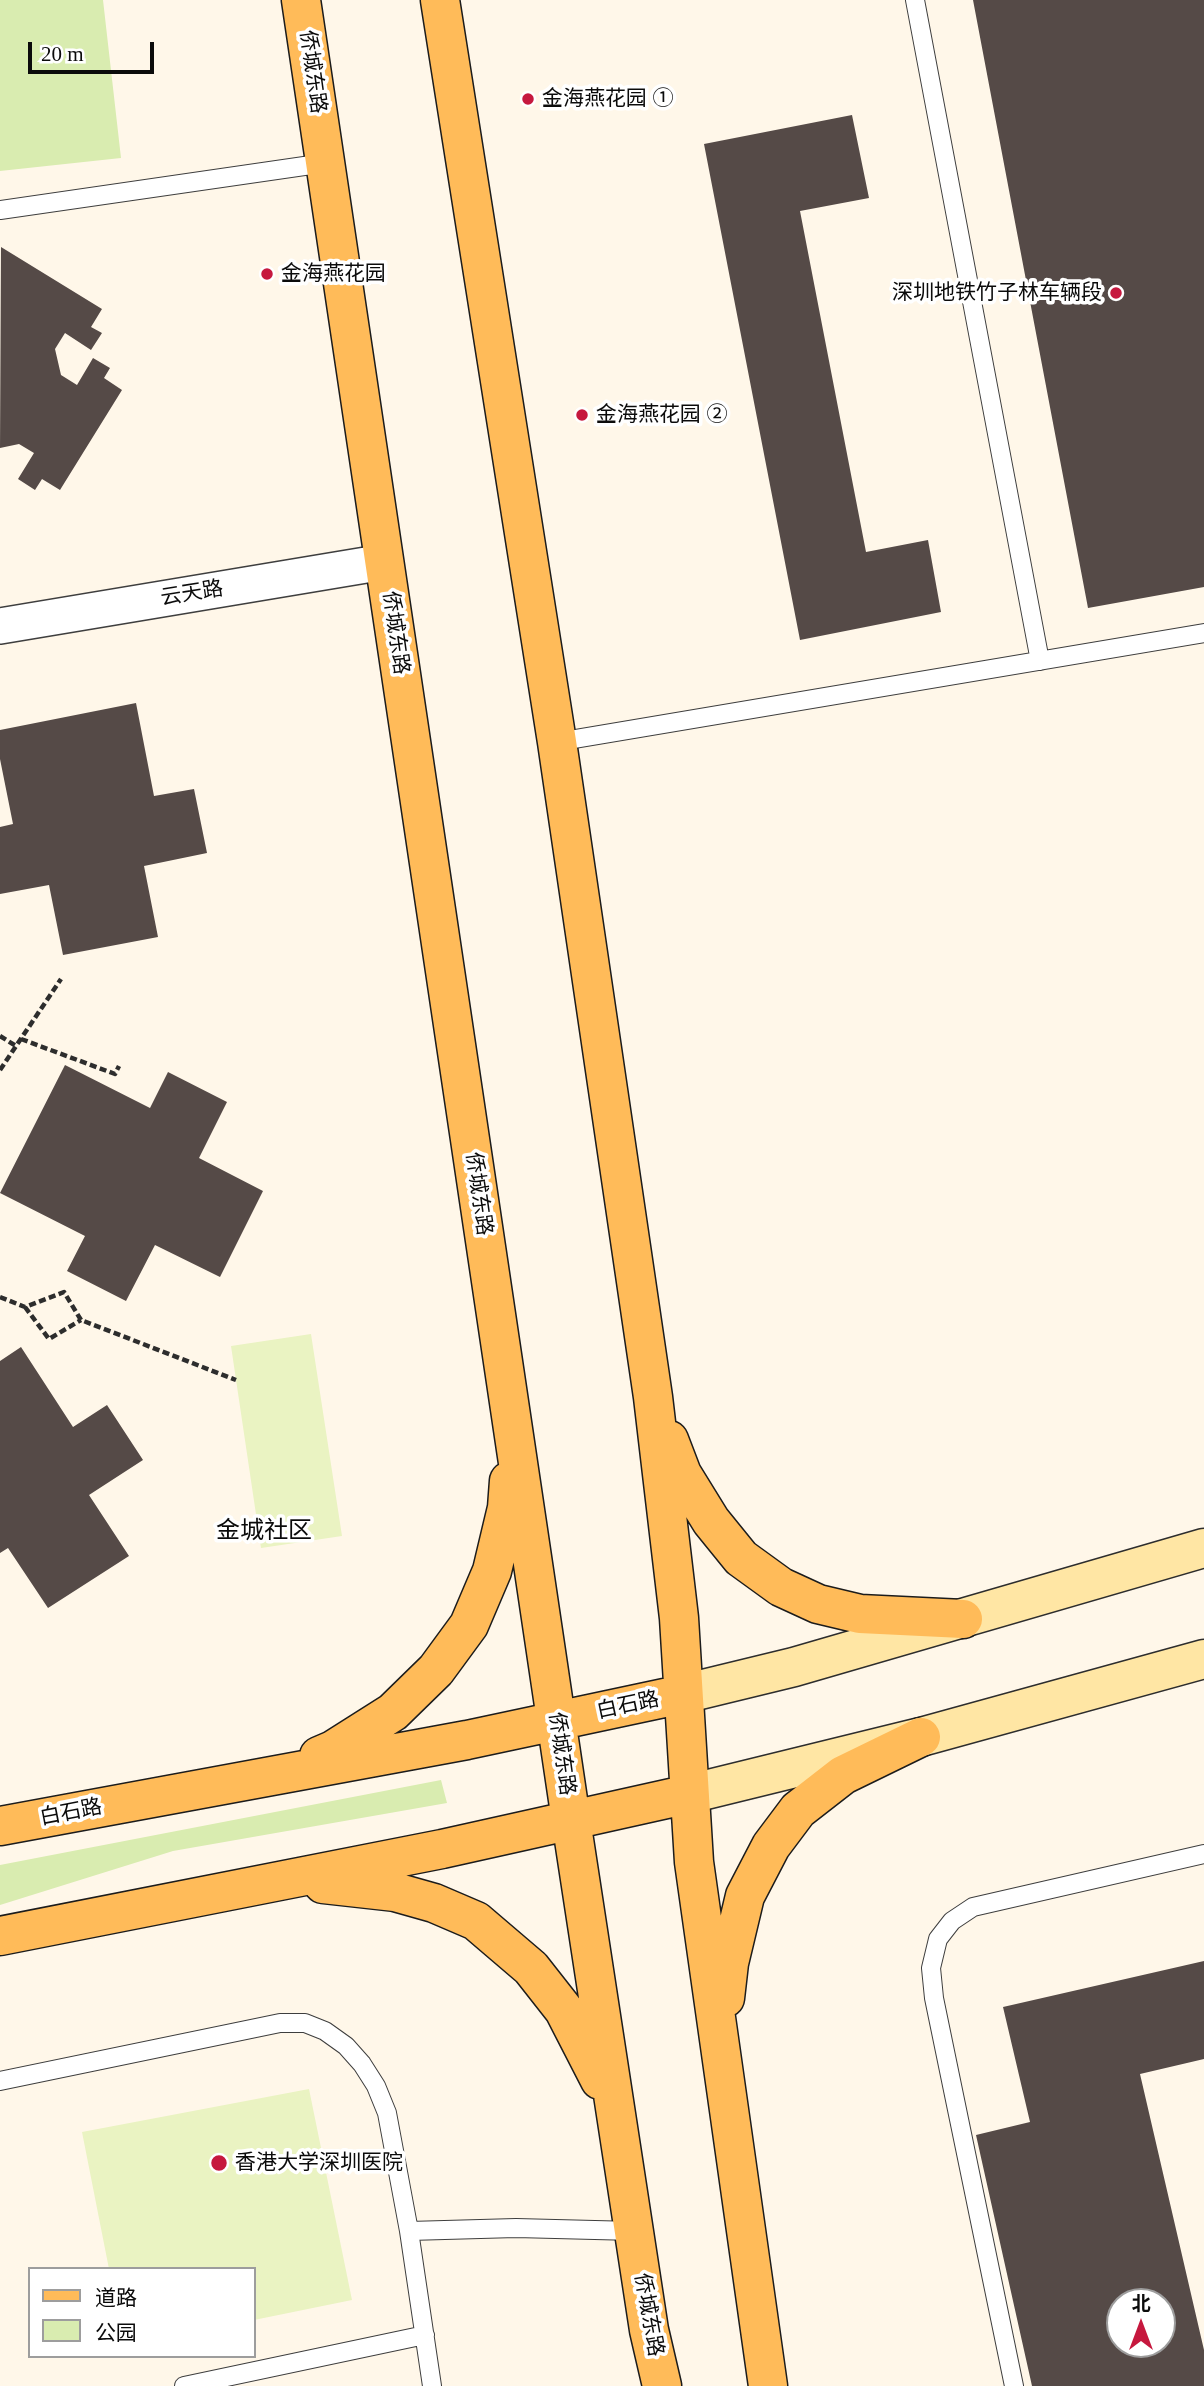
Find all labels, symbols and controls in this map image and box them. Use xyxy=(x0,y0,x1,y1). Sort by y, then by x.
scale bar xyxy=(32,28,158,72)
street label: 侨城东路 xyxy=(294,29,330,115)
text: 20 m xyxy=(41,42,84,66)
place label: 金海燕花园 ① xyxy=(542,86,673,112)
marker: 金海燕花园 ① xyxy=(520,91,536,107)
place label: 金海燕花园 xyxy=(281,261,386,287)
marker: 金海燕花园 xyxy=(259,266,275,282)
place label: 深圳地铁竹子林车辆段 xyxy=(892,280,1102,306)
marker: 深圳地铁竹子林车辆段 xyxy=(1108,285,1124,301)
place label: 金海燕花园 ② xyxy=(596,402,727,428)
marker: 金海燕花园 ② xyxy=(574,407,590,423)
street label: 云天路 xyxy=(159,577,225,611)
street label: 侨城东路 xyxy=(377,590,413,676)
street label: 侨城东路 xyxy=(460,1151,496,1237)
district label: 金城社区 xyxy=(216,1518,312,1546)
street label: 白石路 xyxy=(595,1687,661,1725)
street label: 侨城东路 xyxy=(543,1711,579,1797)
street label: 白石路 xyxy=(38,1795,104,1831)
place label: 香港大学深圳医院 xyxy=(235,2150,403,2176)
marker: 香港大学深圳医院 xyxy=(209,2153,229,2173)
legend xyxy=(28,2267,256,2358)
street label: 侨城东路 xyxy=(628,2271,668,2359)
text: 道路 xyxy=(95,2286,137,2310)
north arrow xyxy=(1106,2288,1176,2358)
text: 北 xyxy=(1131,2293,1151,2314)
text: 公园 xyxy=(95,2321,137,2345)

